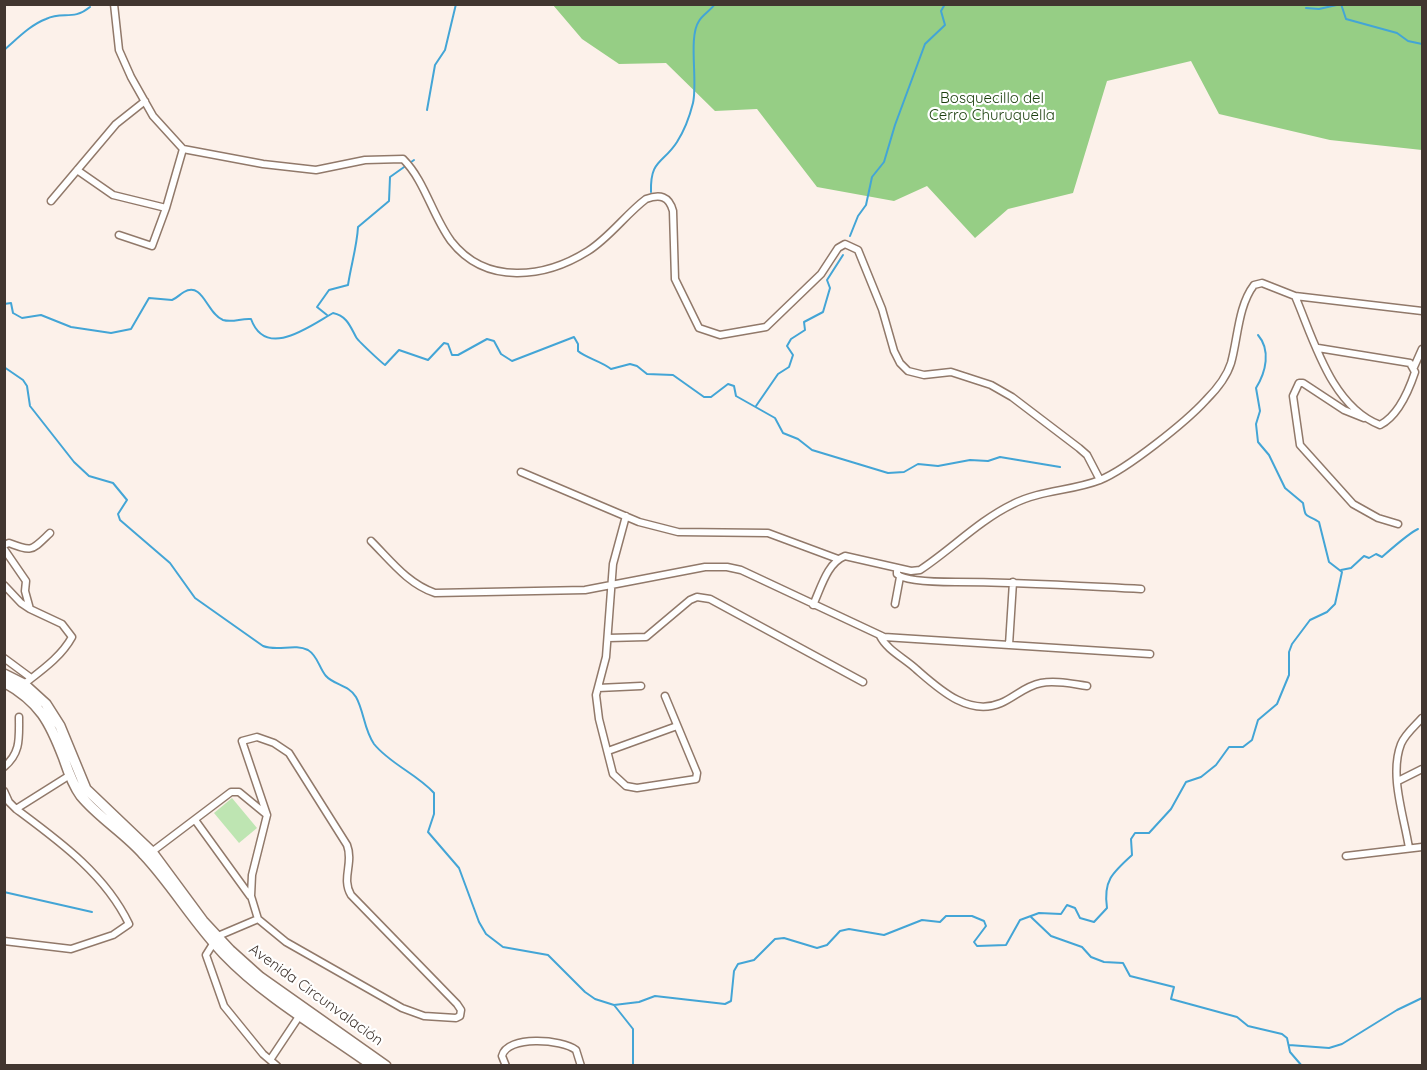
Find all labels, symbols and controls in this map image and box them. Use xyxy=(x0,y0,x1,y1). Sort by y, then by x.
park label: Bosquecillo del Cerro Churuquella xyxy=(929,89,1055,124)
street label: Avenida Circunvalación xyxy=(245,940,387,1050)

